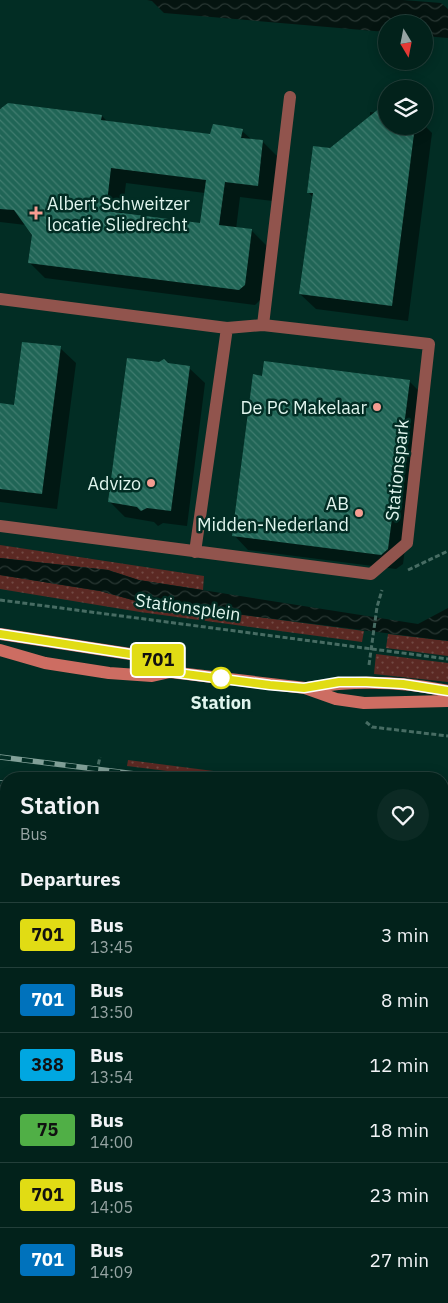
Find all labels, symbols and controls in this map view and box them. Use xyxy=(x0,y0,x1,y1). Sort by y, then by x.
north arrow xyxy=(378,15,432,70)
map controls xyxy=(378,15,433,135)
button: layers xyxy=(378,80,433,135)
place label: Albert Schweitzer locatie Sliedrecht xyxy=(47,192,190,236)
marker: Albert Schweitzer locatie Sliedrecht xyxy=(29,206,43,220)
place label: De PC Makelaar xyxy=(240,396,367,419)
marker: De PC Makelaar xyxy=(371,401,383,413)
street label: Stationspark xyxy=(380,417,414,522)
place label: Advizo xyxy=(87,472,141,495)
marker: Advizo xyxy=(145,477,157,489)
place label: AB Midden-Nederland xyxy=(197,492,349,536)
marker: AB Midden-Nederland xyxy=(353,507,365,519)
street label: Stationsplein xyxy=(134,588,242,626)
line badge: 701 xyxy=(129,644,187,676)
text: 701 xyxy=(142,648,174,671)
marker: Station xyxy=(210,667,232,689)
place label: Station xyxy=(190,691,252,714)
text: Station xyxy=(20,789,100,821)
button: heart xyxy=(377,789,429,841)
text: Bus xyxy=(20,824,47,844)
text: Departures xyxy=(20,867,120,891)
text: Bus xyxy=(90,913,124,937)
text: 701 xyxy=(31,923,64,946)
text: 3 min xyxy=(381,923,429,947)
text: 13:45 xyxy=(90,937,133,957)
text: Bus xyxy=(90,978,124,1002)
text: 701 xyxy=(31,988,64,1011)
text: 8 min xyxy=(381,988,429,1012)
text: 13:50 xyxy=(90,1002,133,1022)
text: Bus xyxy=(90,1043,124,1067)
text: 388 xyxy=(31,1053,64,1076)
text: 12 min xyxy=(370,1053,429,1077)
text: 13:54 xyxy=(90,1067,133,1087)
text: Bus xyxy=(90,1108,124,1132)
text: 75 xyxy=(37,1118,58,1141)
text: 18 min xyxy=(370,1118,429,1142)
text: 14:00 xyxy=(90,1132,133,1152)
text: Bus xyxy=(90,1173,124,1197)
text: 701 xyxy=(31,1183,64,1206)
text: 23 min xyxy=(370,1183,429,1207)
text: 14:05 xyxy=(90,1197,133,1217)
text: Bus xyxy=(90,1238,124,1262)
text: 701 xyxy=(31,1248,64,1271)
text: 27 min xyxy=(370,1248,429,1272)
text: 14:09 xyxy=(90,1262,133,1282)

